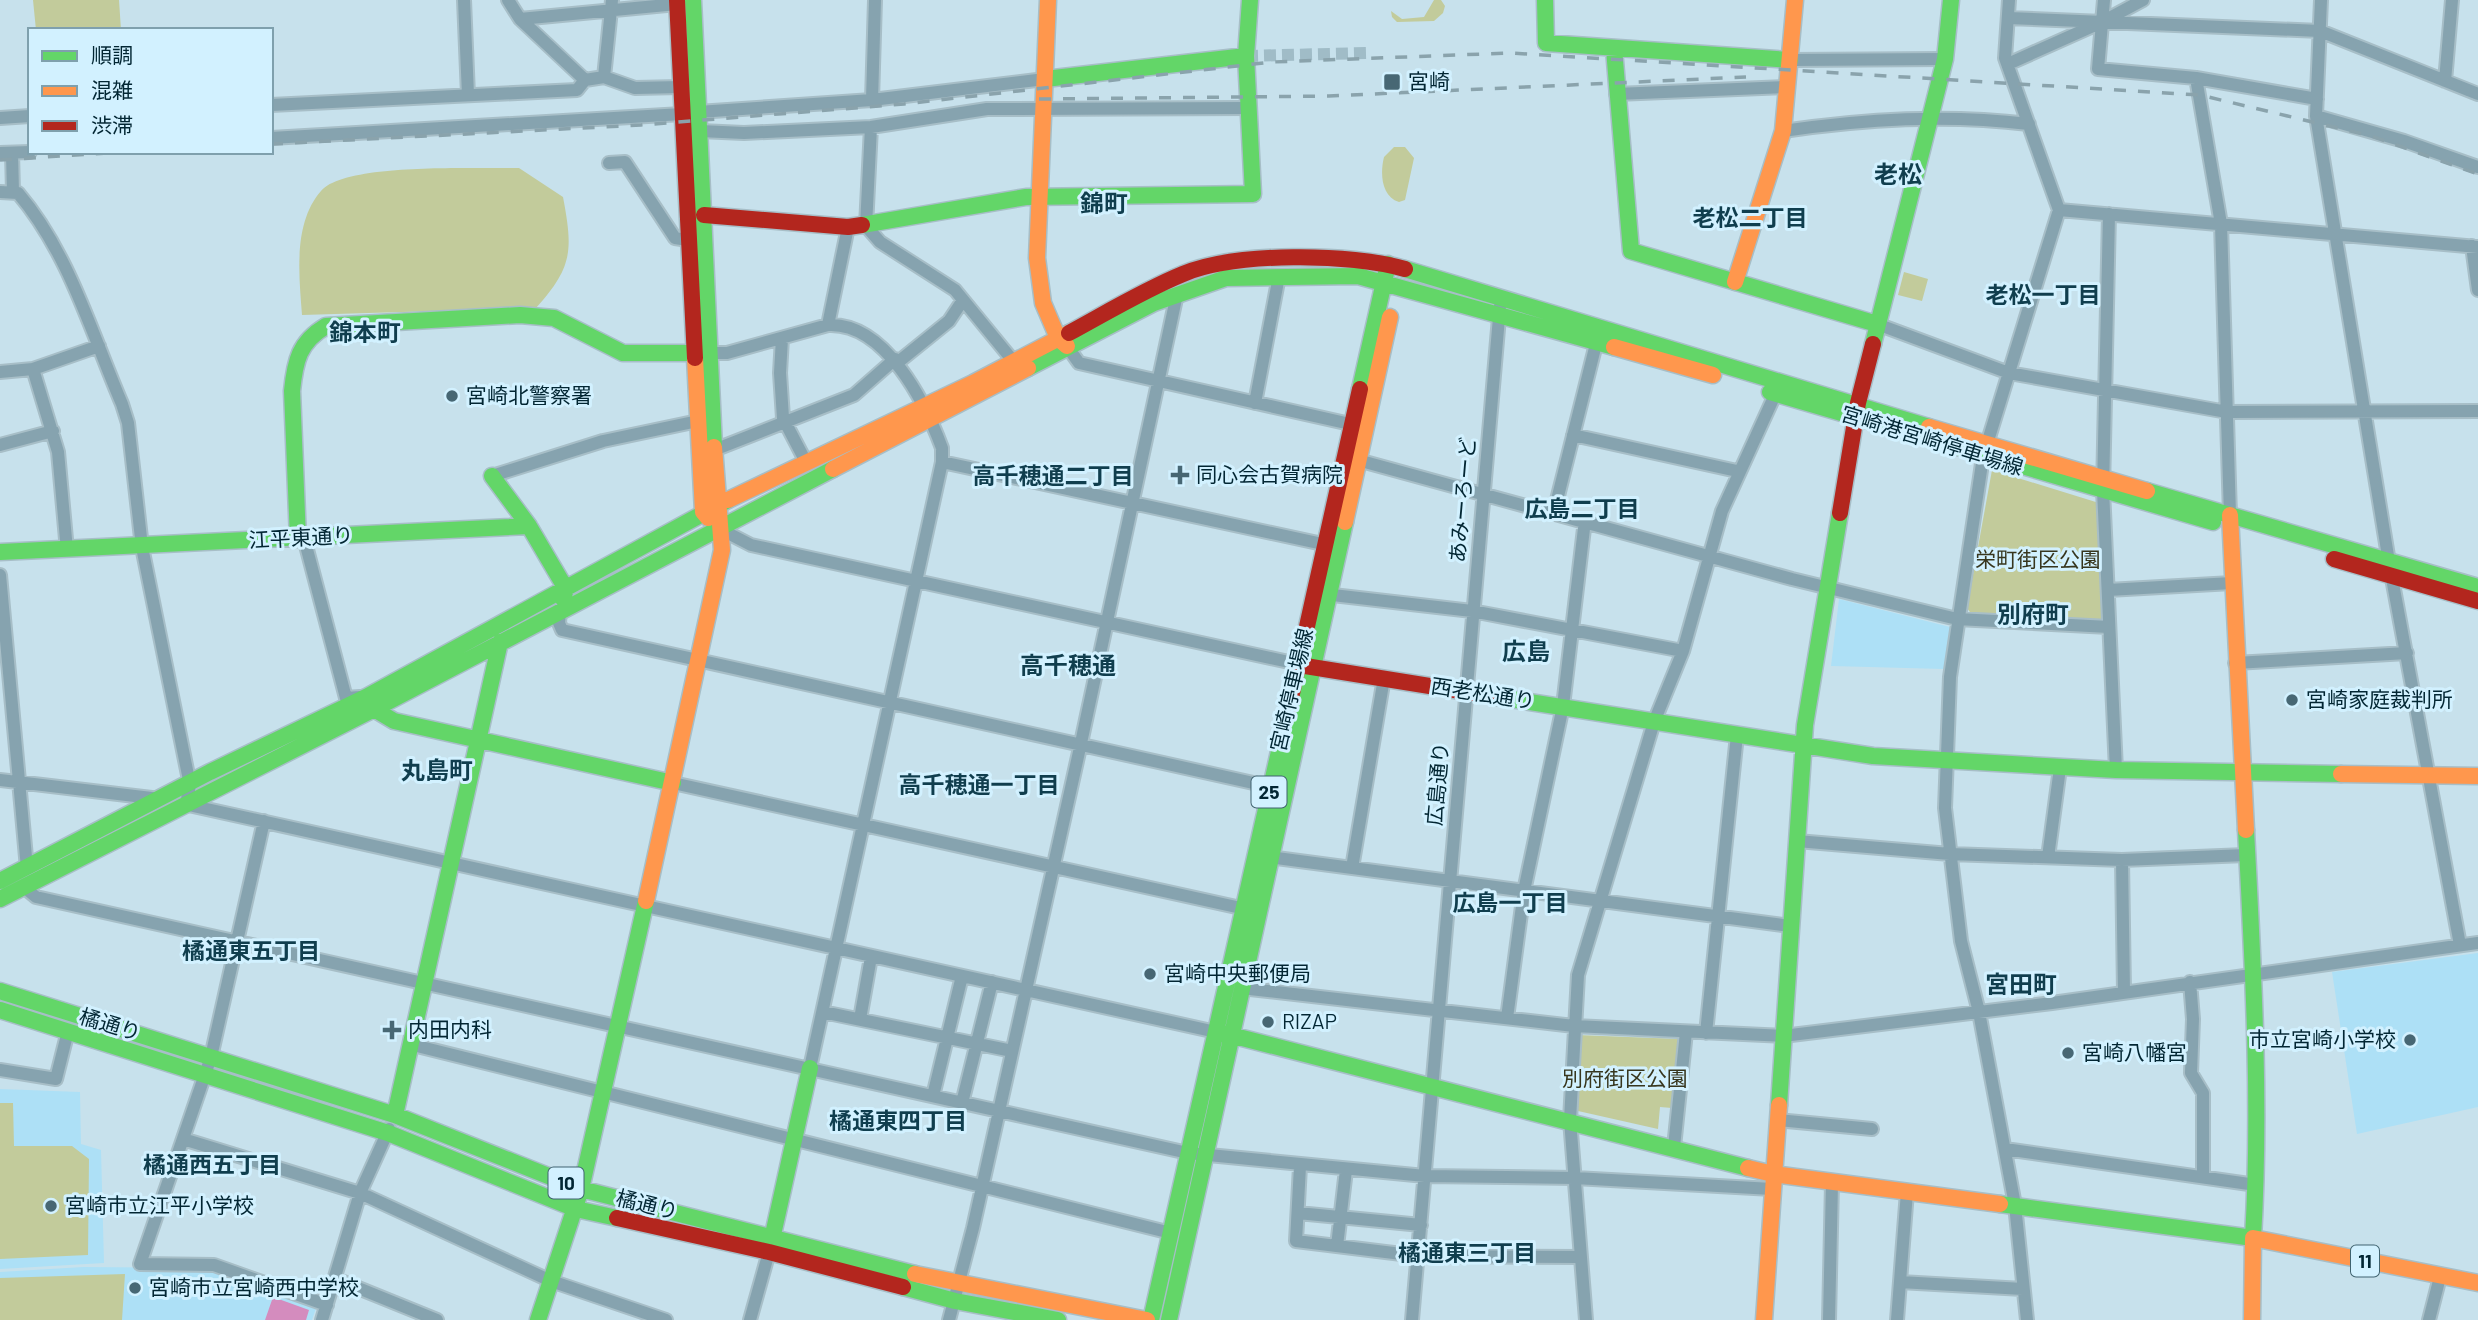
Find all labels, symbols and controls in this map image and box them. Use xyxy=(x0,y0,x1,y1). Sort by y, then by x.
legend xyxy=(28,28,273,154)
text: 順調 xyxy=(91,42,133,67)
place label: 宮崎 xyxy=(1408,68,1450,93)
marker: 宮崎 xyxy=(1382,72,1402,92)
text: 混雑 xyxy=(91,77,133,102)
text: 渋滞 xyxy=(91,112,133,137)
district label: 老松 xyxy=(1874,159,1922,188)
district label: 錦町 xyxy=(1080,188,1128,217)
district label: 老松二丁目 xyxy=(1693,203,1808,231)
district label: 老松一丁目 xyxy=(1986,280,2101,308)
district label: 錦本町 xyxy=(329,317,401,346)
place label: 宮崎北警察署 xyxy=(466,382,592,407)
marker: 宮崎北警察署 xyxy=(444,388,460,404)
street label: 宮崎港宮崎停車場線 xyxy=(1838,400,2026,479)
street label: あみーろーど xyxy=(1444,436,1479,564)
district label: 高千穂通二丁目 xyxy=(973,461,1134,489)
place label: 同心会古賀病院 xyxy=(1196,461,1343,486)
marker: 同心会古賀病院 xyxy=(1170,465,1190,485)
district label: 広島二丁目 xyxy=(1525,494,1640,522)
street label: 江平東通り xyxy=(248,521,354,552)
park label: 栄町街区公園 xyxy=(1975,546,2101,571)
district label: 別府町 xyxy=(1997,599,2069,628)
street label: 宮崎停車場線 xyxy=(1264,625,1317,754)
district label: 広島 xyxy=(1502,636,1550,665)
district label: 高千穂通 xyxy=(1020,650,1116,679)
street label: 西老松通り xyxy=(1429,672,1537,713)
place label: 宮崎家庭裁判所 xyxy=(2306,686,2453,711)
marker: 宮崎家庭裁判所 xyxy=(2284,692,2300,708)
street label: 広島通り xyxy=(1420,741,1453,827)
district label: 丸島町 xyxy=(401,755,473,784)
district label: 高千穂通一丁目 xyxy=(899,770,1060,798)
road number: 25 xyxy=(1252,776,1286,807)
district label: 広島一丁目 xyxy=(1453,888,1568,916)
district label: 橘通東五丁目 xyxy=(182,936,320,964)
place label: 宮崎中央郵便局 xyxy=(1164,960,1311,985)
marker: 宮崎中央郵便局 xyxy=(1142,966,1158,982)
district label: 宮田町 xyxy=(1985,969,2057,998)
street label: 橘通り xyxy=(77,1002,144,1045)
place label: RIZAP xyxy=(1282,1008,1337,1033)
marker: RIZAP xyxy=(1260,1014,1276,1030)
place label: 内田内科 xyxy=(408,1016,492,1041)
marker: 内田内科 xyxy=(382,1020,402,1040)
place label: 市立宮崎小学校 xyxy=(2249,1026,2396,1051)
marker: 市立宮崎小学校 xyxy=(2402,1032,2418,1048)
place label: 宮崎八幡宮 xyxy=(2082,1039,2187,1064)
marker: 宮崎八幡宮 xyxy=(2060,1045,2076,1061)
park label: 別府街区公園 xyxy=(1562,1065,1688,1090)
district label: 橘通東四丁目 xyxy=(829,1106,967,1134)
district label: 橘通西五丁目 xyxy=(143,1150,281,1178)
road number: 10 xyxy=(548,1168,584,1198)
street label: 橘通り xyxy=(614,1184,681,1223)
place label: 宮崎市立江平小学校 xyxy=(65,1192,254,1217)
marker: 宮崎市立江平小学校 xyxy=(43,1198,59,1214)
district label: 橘通東三丁目 xyxy=(1398,1238,1536,1266)
road number: 11 xyxy=(2351,1246,2379,1276)
place label: 宮崎市立宮崎西中学校 xyxy=(149,1274,359,1299)
marker: 宮崎市立宮崎西中学校 xyxy=(127,1280,143,1296)

